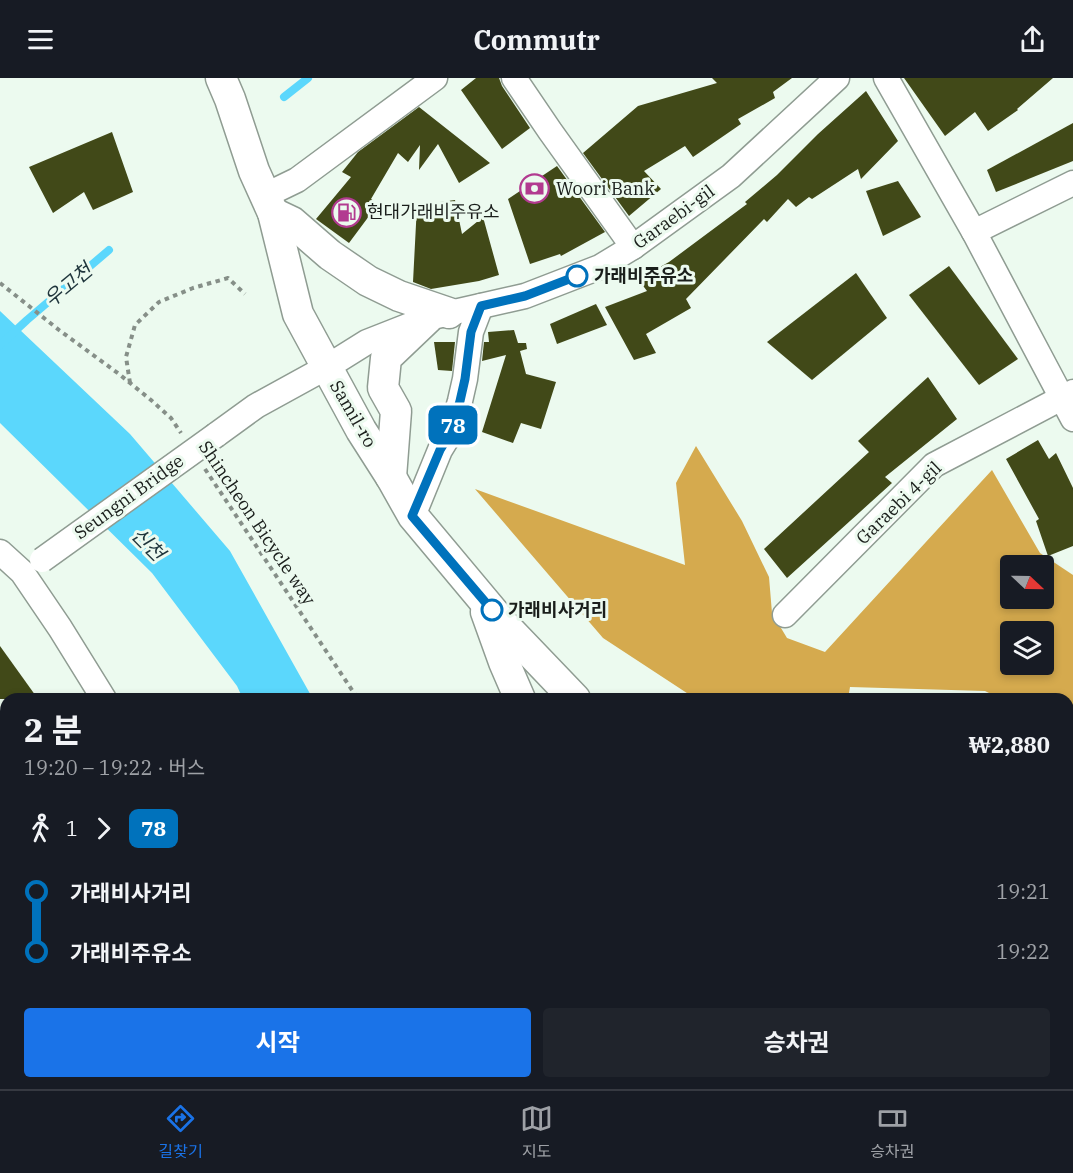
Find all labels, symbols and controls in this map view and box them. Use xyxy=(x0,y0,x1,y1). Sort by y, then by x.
text: Commutr xyxy=(473,22,600,57)
icon: menu xyxy=(24,23,57,56)
icon: share xyxy=(1016,23,1049,56)
bank icon: Woori Bank xyxy=(519,173,551,205)
place label: Woori Bank xyxy=(556,177,655,200)
street label: Garaebi-gil xyxy=(629,179,719,254)
fuel station icon: 현대가래비주유소 xyxy=(330,196,362,228)
place label: 현대가래비주유소 xyxy=(367,200,499,223)
water label: 우고천 xyxy=(38,255,99,313)
place label: 가래비주유소 xyxy=(594,264,693,287)
marker: 가래비주유소 xyxy=(566,265,588,287)
street label: Samil-ro xyxy=(325,376,382,451)
line badge: 78 xyxy=(426,406,480,444)
text: 78 xyxy=(440,411,466,439)
street label: Shincheon Bicycle way xyxy=(194,436,321,609)
street label: Seungni Bridge xyxy=(69,449,188,544)
street label: Garaebi 4-gil xyxy=(851,456,946,549)
water label: 신천 xyxy=(126,521,173,568)
north arrow xyxy=(1000,555,1054,609)
map controls xyxy=(1000,555,1054,675)
place label: 가래비사거리 xyxy=(508,598,607,621)
marker: 가래비사거리 xyxy=(481,599,503,621)
button: layers xyxy=(1000,621,1054,675)
text: 2 분 xyxy=(24,708,82,751)
text: ₩2,880 xyxy=(968,730,1050,759)
text: 19:20 – 19:22 · 버스 xyxy=(24,754,205,781)
icon: walk xyxy=(24,812,57,845)
icon: forward xyxy=(87,812,120,845)
text: 78 xyxy=(141,814,166,842)
text: 1 xyxy=(66,815,78,842)
text: 가래비사거리 xyxy=(70,878,191,907)
text: 19:21 xyxy=(996,878,1050,905)
text: 가래비주유소 xyxy=(70,938,191,967)
text: 19:22 xyxy=(996,938,1050,965)
button: 시작 xyxy=(24,1008,531,1077)
button: 승차권 xyxy=(543,1008,1050,1077)
tab: 길찾기 xyxy=(159,1102,203,1162)
tab: 지도 xyxy=(520,1102,553,1162)
tab: 승차권 xyxy=(870,1102,914,1162)

